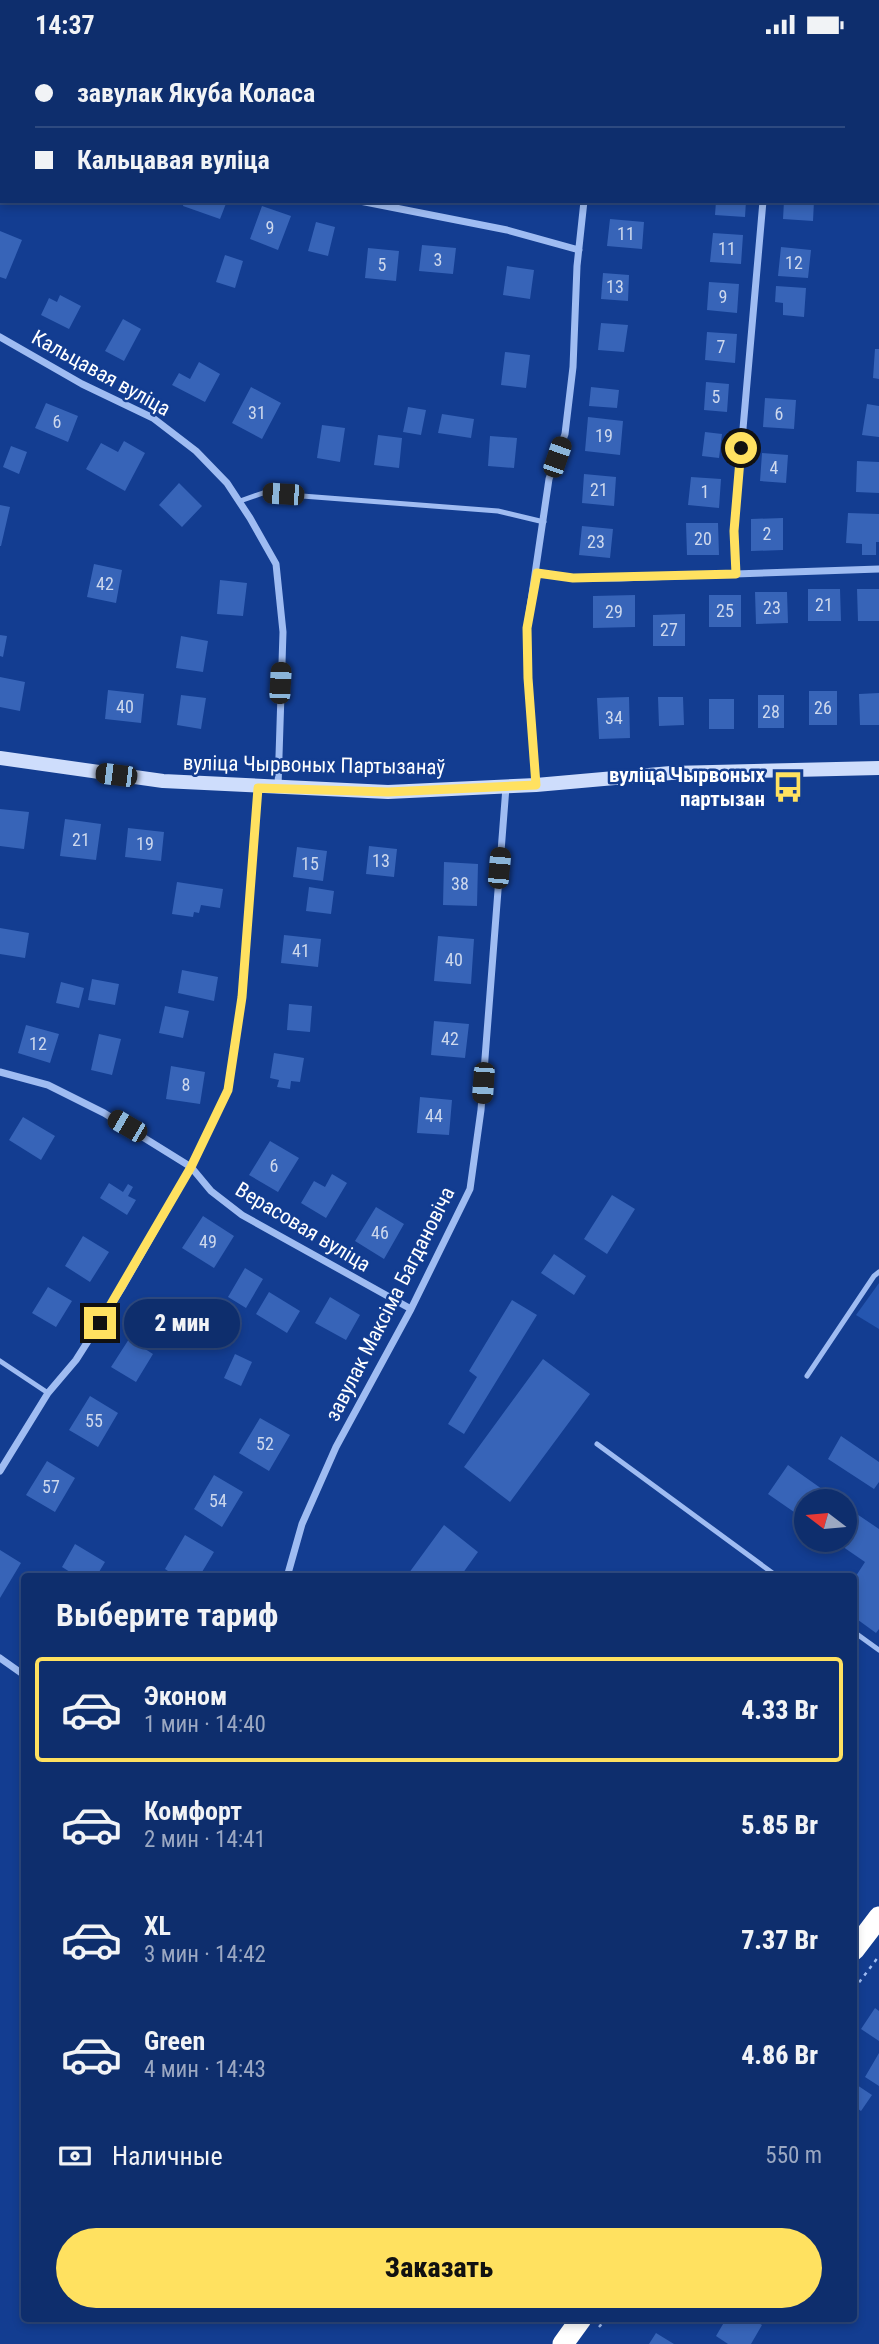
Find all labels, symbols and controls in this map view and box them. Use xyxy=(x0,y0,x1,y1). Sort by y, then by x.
text: 14:37 xyxy=(35,10,95,40)
text: завулак Якуба Коласа xyxy=(77,78,315,108)
text: Кальцавая вуліца xyxy=(77,145,270,175)
house number: 9 xyxy=(266,217,274,238)
house number: 11 xyxy=(617,223,635,244)
house number: 11 xyxy=(718,238,736,259)
house number: 3 xyxy=(434,249,442,270)
house number: 12 xyxy=(785,252,803,273)
house number: 5 xyxy=(378,254,387,275)
house number: 13 xyxy=(606,276,624,297)
house number: 9 xyxy=(719,286,727,307)
street label: Кальцавая вуліца xyxy=(28,325,174,421)
house number: 7 xyxy=(717,336,726,357)
house number: 5 xyxy=(712,386,721,407)
house number: 31 xyxy=(248,402,266,423)
house number: 6 xyxy=(775,403,783,424)
house number: 6 xyxy=(53,411,61,432)
house number: 19 xyxy=(595,425,613,446)
route start xyxy=(725,432,757,464)
car xyxy=(541,434,574,480)
house number: 4 xyxy=(770,457,779,478)
house number: 21 xyxy=(590,479,608,500)
house number: 1 xyxy=(701,481,709,502)
car xyxy=(262,482,305,506)
house number: 2 xyxy=(763,523,772,544)
house number: 20 xyxy=(694,528,712,549)
house number: 23 xyxy=(587,531,605,552)
house number: 42 xyxy=(96,573,114,594)
house number: 21 xyxy=(815,594,833,615)
house number: 23 xyxy=(763,597,781,618)
house number: 25 xyxy=(716,600,734,621)
house number: 29 xyxy=(605,601,623,622)
house number: 27 xyxy=(660,619,678,640)
car xyxy=(269,661,292,705)
house number: 40 xyxy=(116,696,134,717)
house number: 26 xyxy=(814,697,832,718)
house number: 28 xyxy=(762,701,780,722)
house number: 34 xyxy=(605,707,623,728)
street label: вуліца Чырвоных Партызанаў xyxy=(183,751,446,779)
car xyxy=(94,762,139,788)
place label: вуліца Чырвоных партызан xyxy=(609,763,765,811)
bus stop icon: вуліца Чырвоных партызан xyxy=(771,770,805,804)
house number: 21 xyxy=(72,829,90,850)
house number: 19 xyxy=(136,833,154,854)
car xyxy=(487,846,512,890)
house number: 13 xyxy=(372,850,390,871)
house number: 15 xyxy=(301,853,319,874)
house number: 38 xyxy=(451,873,469,894)
house number: 41 xyxy=(292,940,310,961)
house number: 40 xyxy=(445,949,463,970)
house number: 42 xyxy=(441,1028,459,1049)
house number: 12 xyxy=(29,1033,47,1054)
car xyxy=(472,1061,495,1105)
house number: 8 xyxy=(182,1074,190,1095)
house number: 44 xyxy=(425,1105,443,1126)
car xyxy=(104,1106,151,1146)
house number: 6 xyxy=(270,1155,278,1176)
street label: Верасовая вуліца xyxy=(231,1177,375,1277)
street label: завулак Максіма Багдановіча xyxy=(320,1183,460,1425)
house number: 46 xyxy=(371,1222,389,1243)
house number: 49 xyxy=(199,1231,217,1252)
callout: 2 мин xyxy=(124,1299,240,1347)
route end xyxy=(84,1307,116,1339)
text: 2 мин xyxy=(154,1310,210,1337)
house number: 55 xyxy=(85,1410,103,1431)
house number: 52 xyxy=(256,1433,274,1454)
house number: 57 xyxy=(42,1476,60,1497)
north arrow xyxy=(794,1489,858,1552)
map controls xyxy=(794,1489,857,1552)
house number: 54 xyxy=(209,1490,227,1511)
text: Выберите тариф xyxy=(56,1596,278,1634)
icon: car xyxy=(60,1678,123,1741)
text: Эконом xyxy=(144,1681,227,1711)
text: 4.33 Br xyxy=(741,1695,818,1725)
text: 1 мин · 14:40 xyxy=(144,1711,266,1738)
icon: car xyxy=(60,1793,123,1856)
text: Комфорт xyxy=(144,1796,242,1826)
text: 5.85 Br xyxy=(741,1810,818,1840)
text: 2 мин · 14:41 xyxy=(144,1826,266,1853)
icon: car xyxy=(60,1908,123,1971)
text: XL xyxy=(144,1911,171,1941)
text: 7.37 Br xyxy=(741,1925,818,1955)
text: 3 мин · 14:42 xyxy=(144,1941,266,1968)
icon: car xyxy=(60,2023,123,2086)
text: Green xyxy=(144,2026,205,2056)
text: 4.86 Br xyxy=(741,2040,818,2070)
text: 4 мин · 14:43 xyxy=(144,2056,266,2083)
icon: cash xyxy=(56,2137,94,2175)
text: Наличные xyxy=(112,2141,223,2171)
text: 550 m xyxy=(765,2142,822,2169)
button: Заказать xyxy=(56,2228,822,2308)

